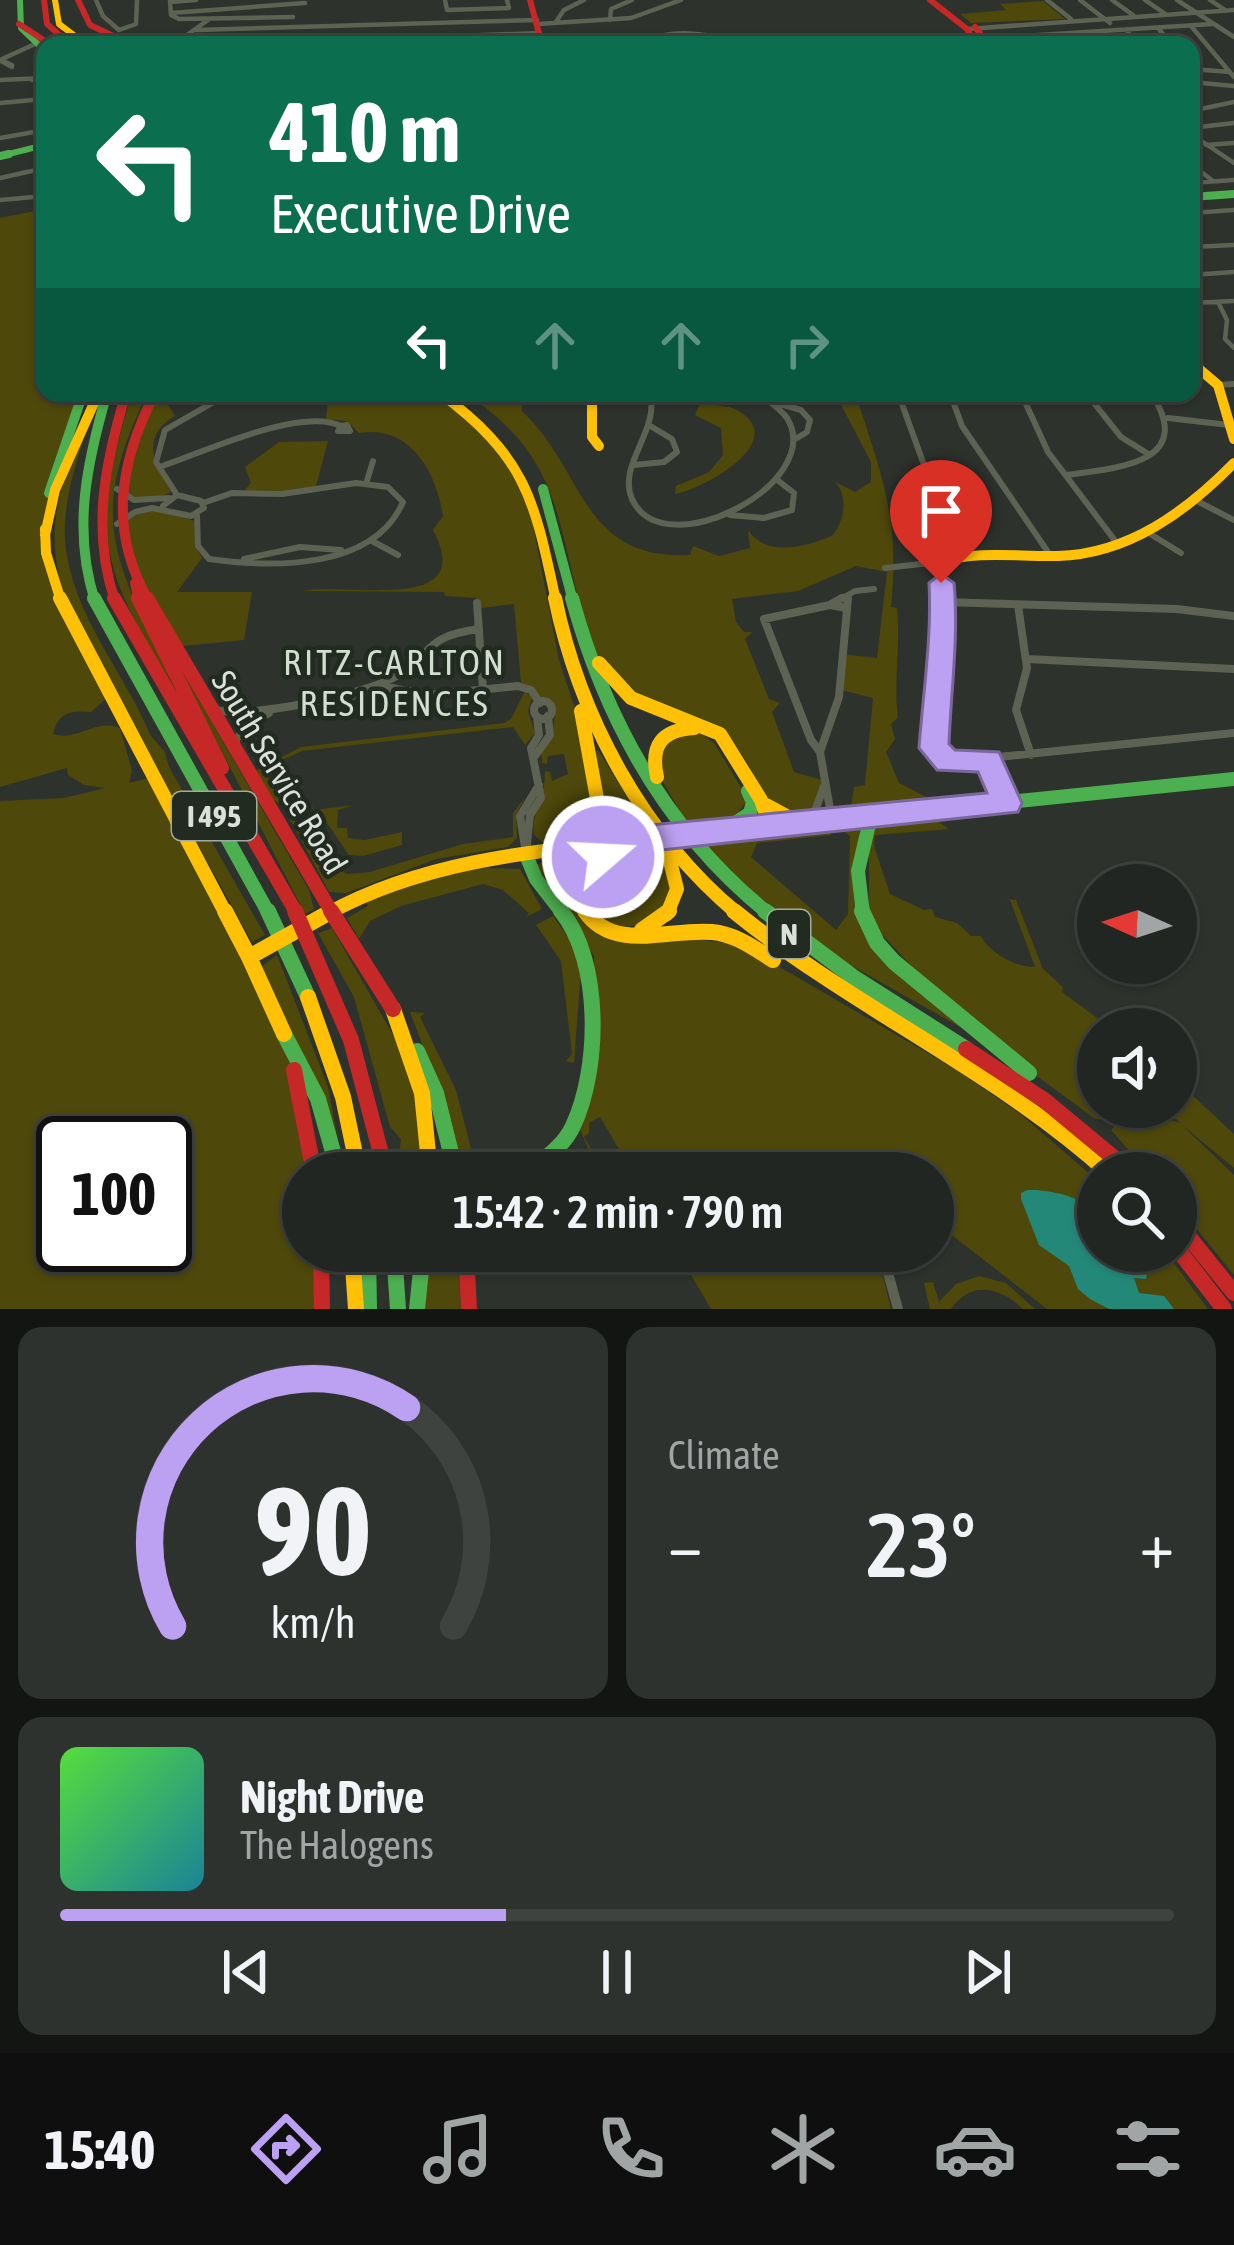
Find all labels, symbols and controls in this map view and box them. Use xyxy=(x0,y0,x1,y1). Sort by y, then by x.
icon: left xyxy=(72,84,228,240)
text: 410 m xyxy=(270,84,460,180)
text: Executive Drive xyxy=(270,183,571,244)
icon: left xyxy=(396,312,462,378)
icon: ahead xyxy=(522,312,588,378)
icon: ahead xyxy=(648,312,714,378)
icon: right xyxy=(774,312,840,378)
pin xyxy=(890,460,992,583)
icon: arrive xyxy=(908,478,974,544)
district label: RITZ-CARLTON RESIDENCES xyxy=(283,641,507,724)
street label: South Service Road xyxy=(205,664,355,880)
road number: I 495 xyxy=(172,792,256,840)
position arrow xyxy=(540,794,666,920)
north arrow xyxy=(1077,864,1197,984)
map controls xyxy=(1077,864,1197,1272)
road number: N xyxy=(768,910,810,958)
button: sound xyxy=(1077,1008,1197,1128)
speed limit sign: 100 xyxy=(36,1116,192,1272)
button: search xyxy=(1077,1152,1197,1272)
text: 15:42 · 2 min · 790 m xyxy=(453,1186,783,1238)
text: Climate xyxy=(668,1433,780,1477)
text: 90 xyxy=(254,1458,372,1601)
text: 23° xyxy=(866,1493,976,1596)
text: − xyxy=(668,1506,702,1582)
text: + xyxy=(1140,1506,1174,1582)
text: km/h xyxy=(270,1598,356,1647)
text: Night Drive xyxy=(240,1771,425,1823)
text: The Halogens xyxy=(240,1823,434,1867)
icon: previous xyxy=(213,1939,279,2005)
icon: pause xyxy=(584,1939,650,2005)
icon: next xyxy=(955,1939,1021,2005)
icon: directions xyxy=(244,2107,328,2191)
icon: music xyxy=(416,2107,500,2191)
icon: phone xyxy=(589,2107,673,2191)
icon: climate xyxy=(761,2107,845,2191)
icon: car xyxy=(933,2107,1017,2191)
icon: filters xyxy=(1106,2107,1190,2191)
text: 15:40 xyxy=(44,2119,155,2180)

